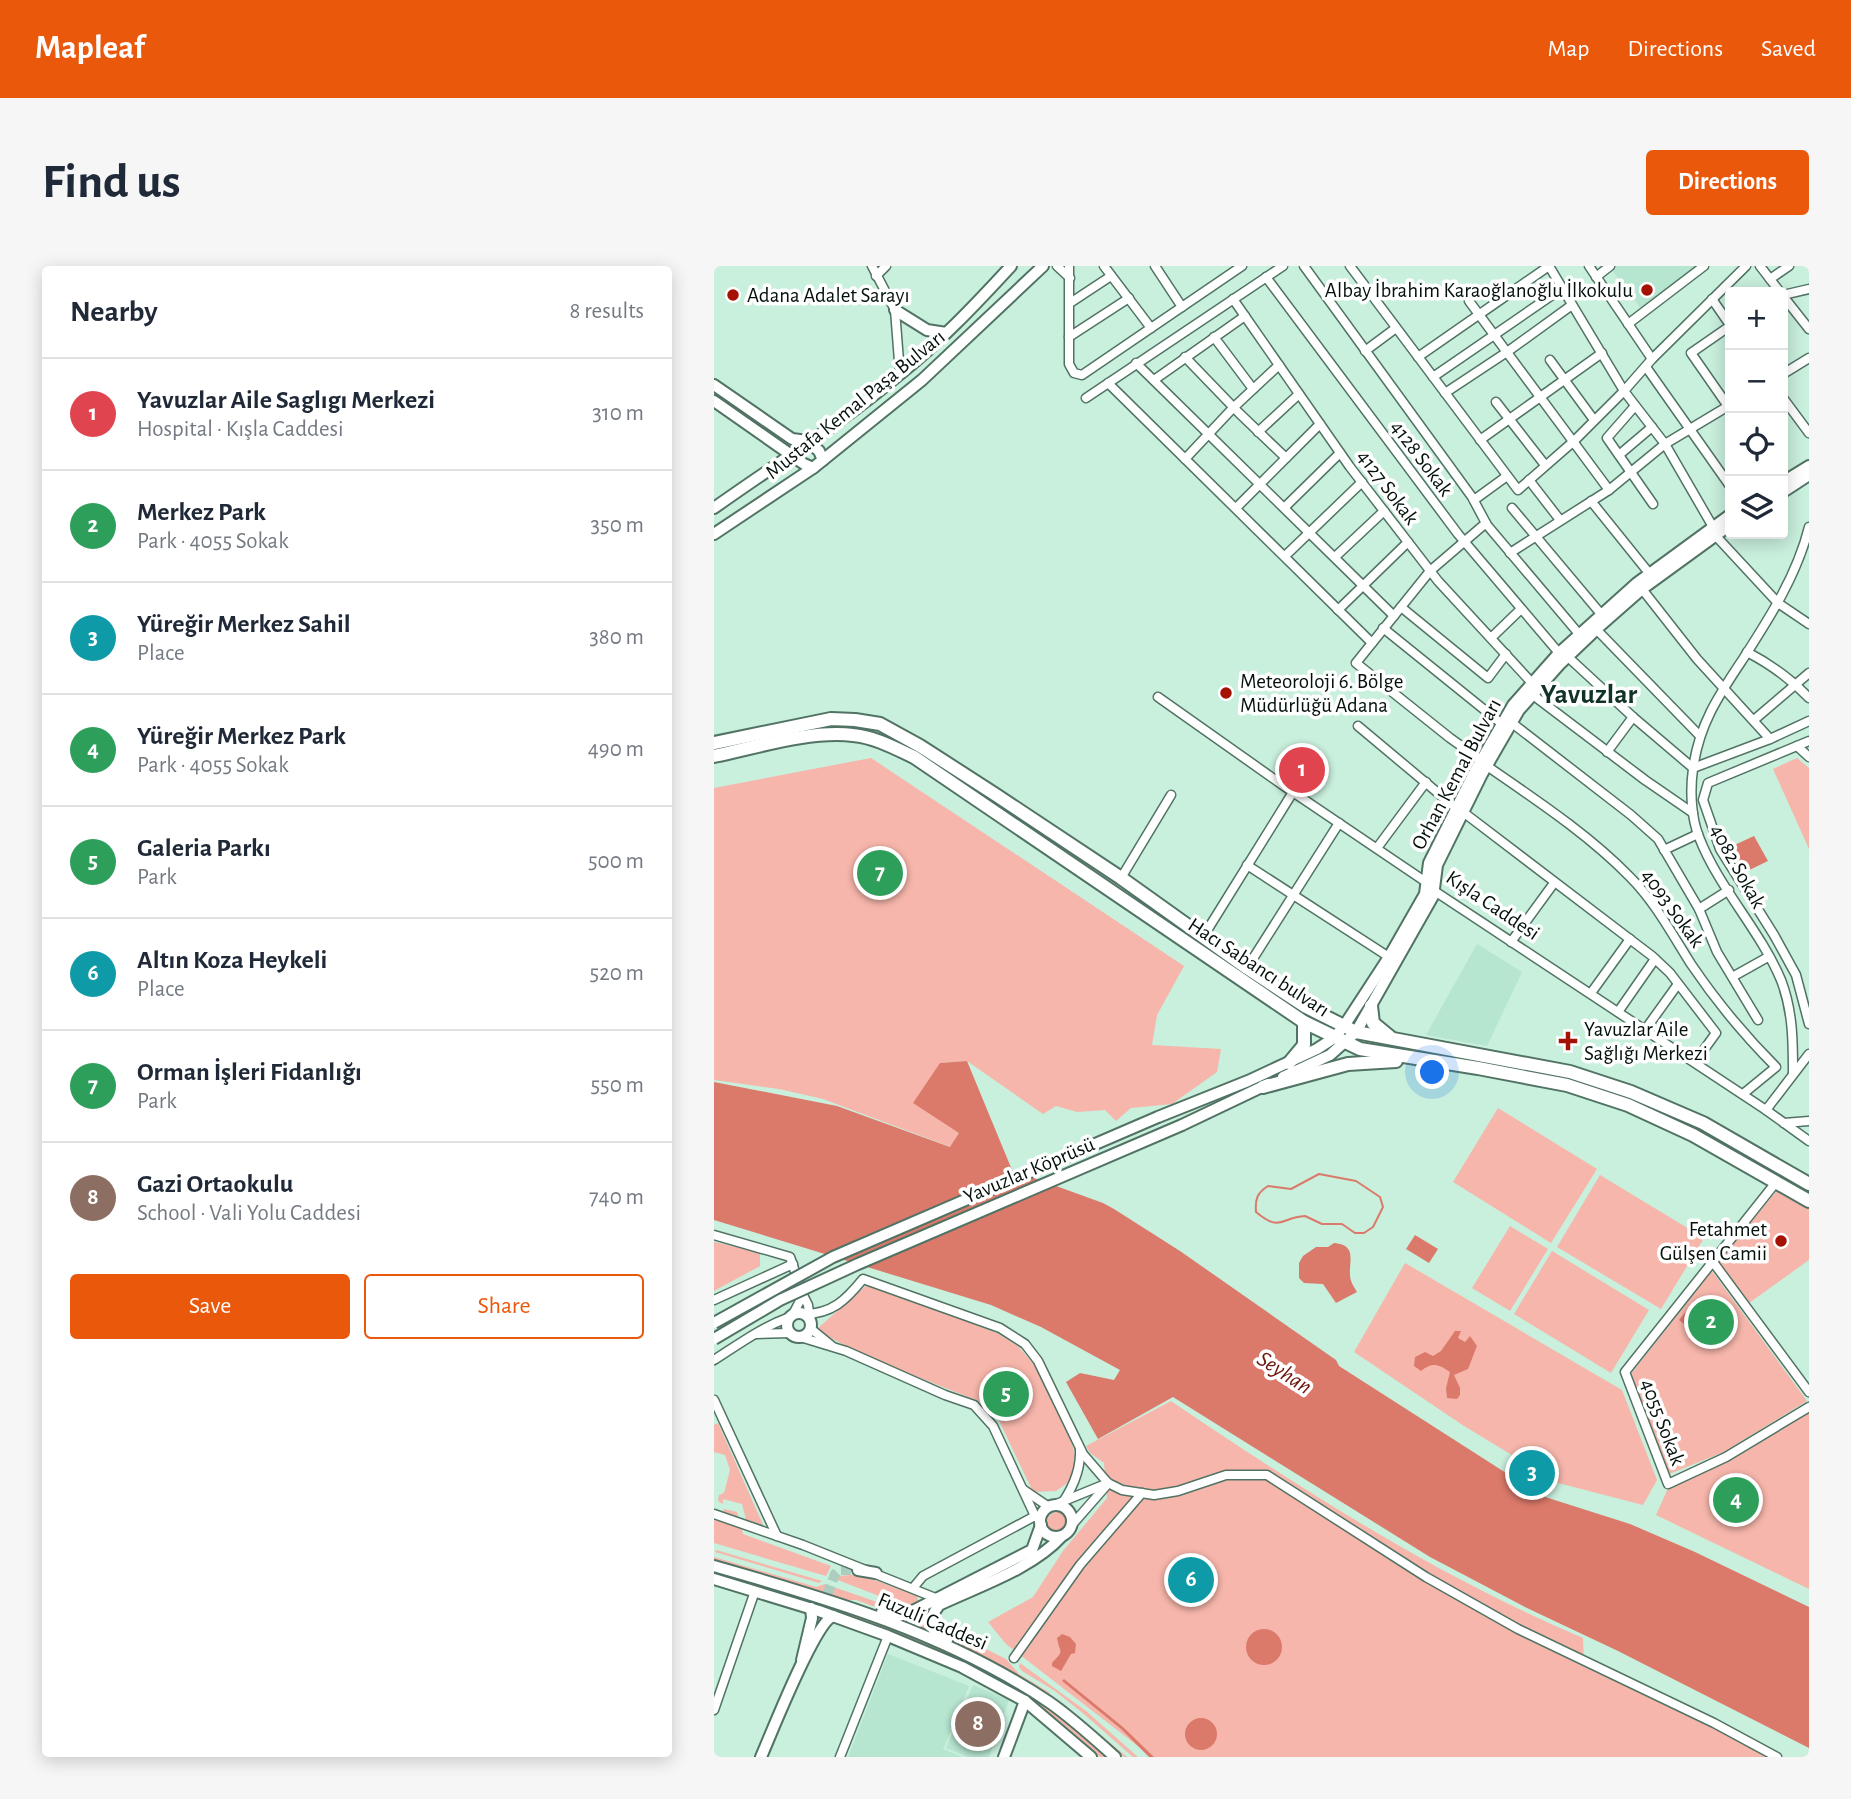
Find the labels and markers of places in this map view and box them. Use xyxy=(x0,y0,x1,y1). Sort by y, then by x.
place label: Albay İbrahim Karaoğlanoğlu İlkokulu xyxy=(1325,279,1633,301)
marker: Albay İbrahim Karaoğlanoğlu İlkokulu xyxy=(1639,282,1655,298)
place label: Adana Adalet Sarayı xyxy=(747,285,910,306)
marker: Adana Adalet Sarayı xyxy=(725,287,741,303)
place label: Meteoroloji 6. Bölge Müdürlüğü Adana xyxy=(1240,671,1403,716)
marker: Meteoroloji 6. Bölge Müdürlüğü Adana xyxy=(1218,685,1234,701)
pin: 1 xyxy=(1279,744,1325,796)
pin: 7 xyxy=(857,847,903,899)
place label: Yavuzlar Aile Sağlığı Merkezi xyxy=(1584,1019,1708,1064)
marker: Yavuzlar Aile Sağlığı Merkezi xyxy=(1558,1031,1578,1051)
place label: Fetahmet Gülşen Camii xyxy=(1660,1219,1767,1264)
marker: Fetahmet Gülşen Camii xyxy=(1773,1233,1789,1249)
pin: 2 xyxy=(1688,1296,1734,1348)
pin: 5 xyxy=(983,1368,1029,1420)
pin: 3 xyxy=(1509,1447,1555,1499)
pin: 4 xyxy=(1713,1474,1759,1526)
pin: 6 xyxy=(1168,1554,1214,1606)
pin: 8 xyxy=(955,1698,1001,1750)

